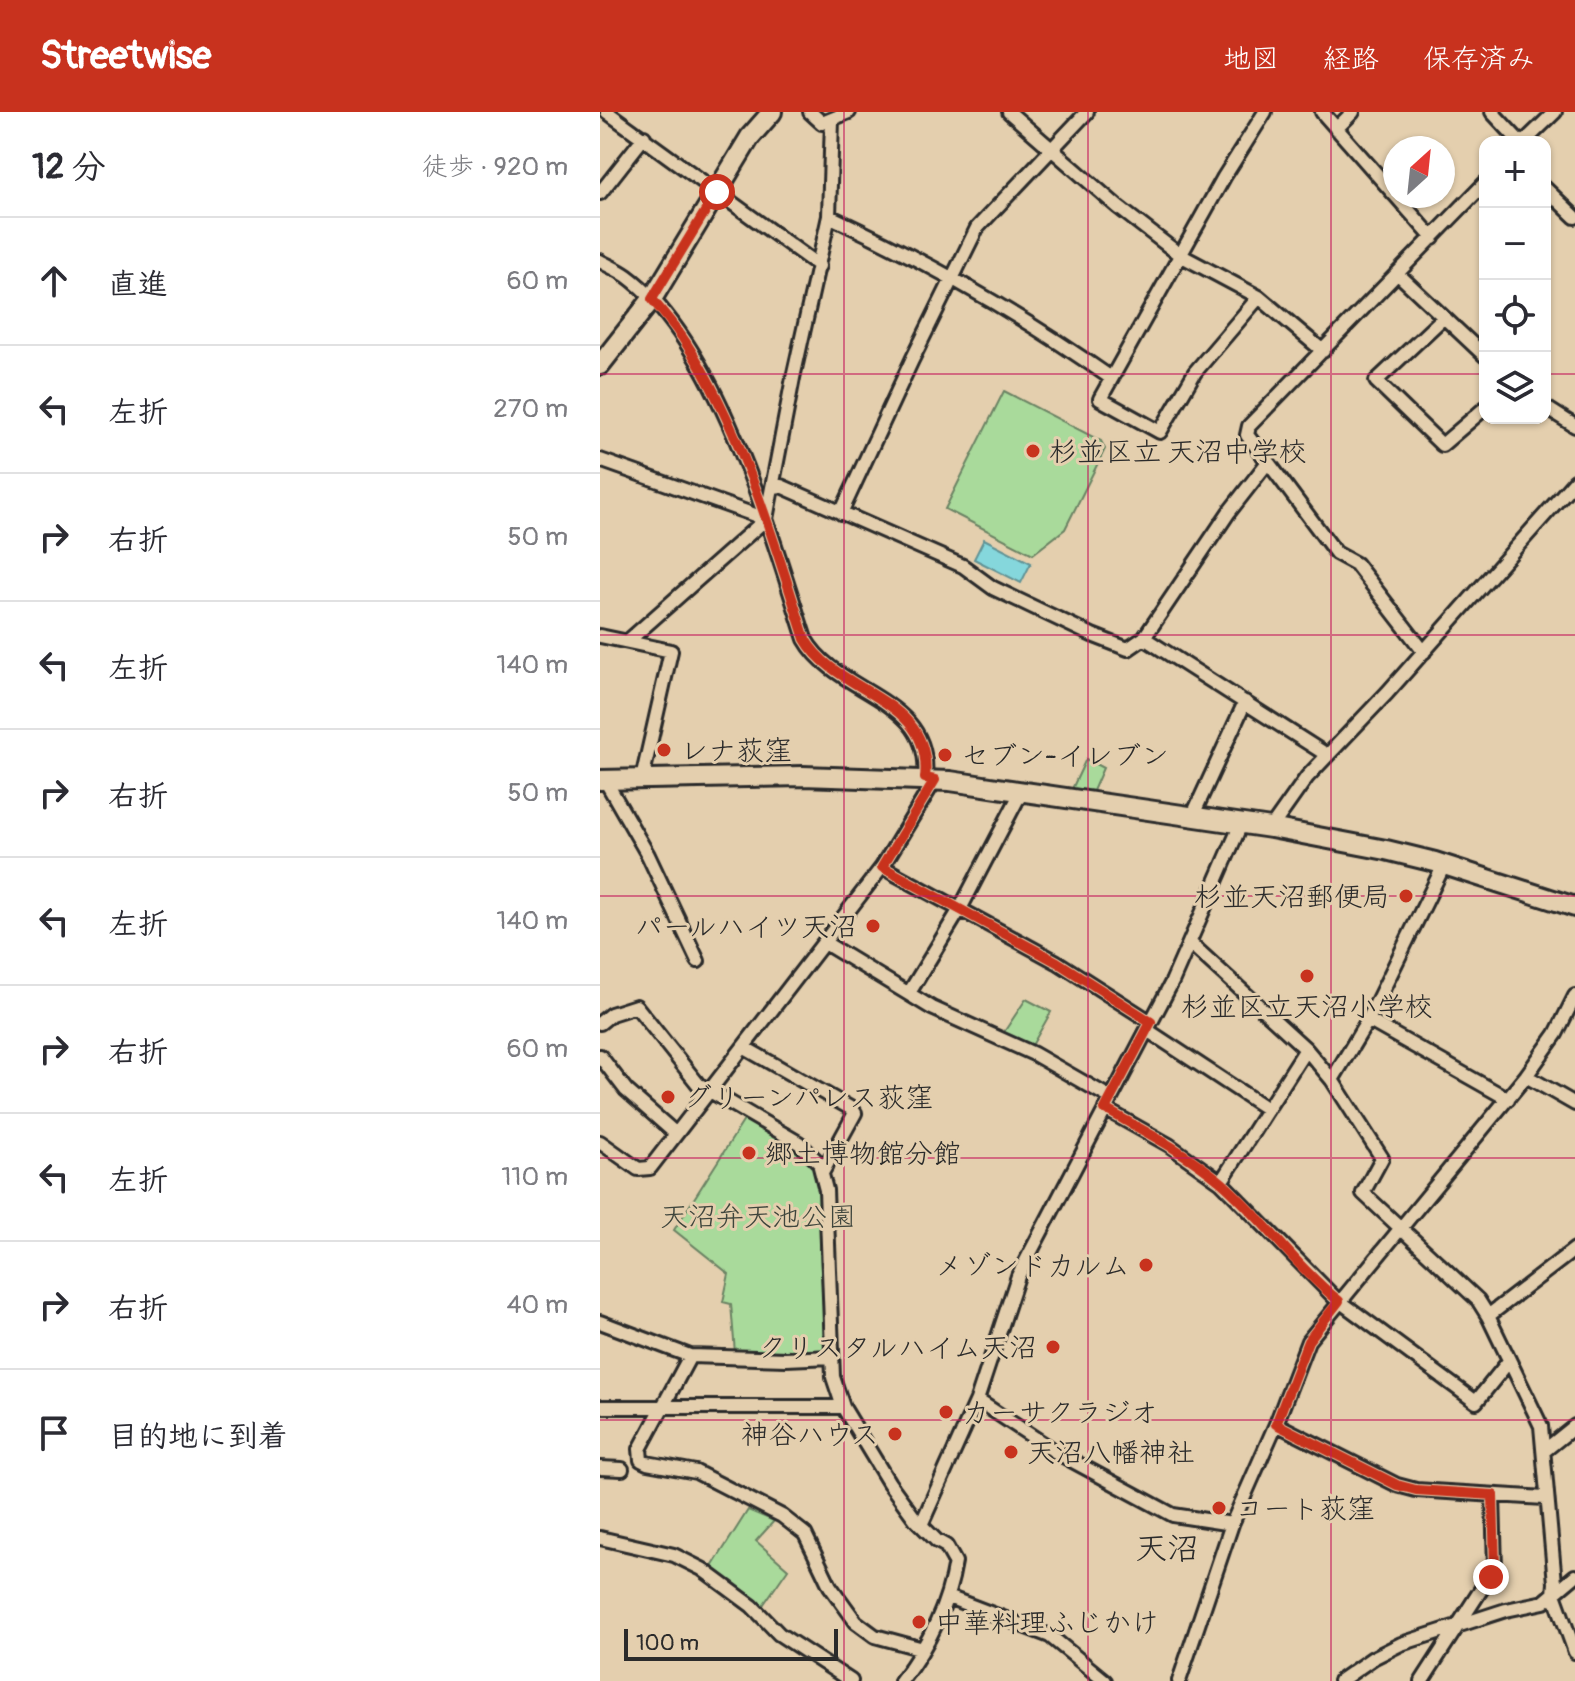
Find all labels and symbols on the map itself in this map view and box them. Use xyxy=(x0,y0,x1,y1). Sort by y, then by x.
north arrow xyxy=(1383,136,1455,208)
route start xyxy=(699,174,735,210)
place label: 杉並区立 天沼中学校 xyxy=(1049,435,1307,470)
marker: 杉並区立 天沼中学校 xyxy=(1024,442,1042,460)
place label: レナ荻窪 xyxy=(680,734,792,769)
place label: セブン-イレブン xyxy=(961,739,1169,774)
marker: レナ荻窪 xyxy=(655,741,673,759)
marker: セブン-イレブン xyxy=(936,746,954,764)
place label: 杉並天沼郵便局 xyxy=(1194,880,1390,915)
marker: 杉並天沼郵便局 xyxy=(1397,887,1415,905)
place label: パールハイツ天沼 xyxy=(635,910,857,945)
marker: パールハイツ天沼 xyxy=(864,917,882,935)
marker: 杉並区立天沼小学校 xyxy=(1298,967,1316,985)
place label: 杉並区立天沼小学校 xyxy=(1181,990,1433,1025)
place label: グリーンパレス荻窪 xyxy=(684,1081,933,1116)
marker: グリーンパレス荻窪 xyxy=(659,1088,677,1106)
place label: 郷土博物館分館 xyxy=(765,1137,961,1172)
marker: 郷土博物館分館 xyxy=(740,1144,758,1162)
park label: 天沼弁天池公園 xyxy=(660,1200,856,1235)
place label: メゾンドカルム xyxy=(935,1249,1130,1284)
marker: メゾンドカルム xyxy=(1137,1256,1155,1274)
place label: クリスタルハイム天沼 xyxy=(758,1331,1037,1366)
marker: クリスタルハイム天沼 xyxy=(1044,1338,1062,1356)
place label: カーサクラジオ xyxy=(962,1396,1158,1431)
marker: カーサクラジオ xyxy=(937,1403,955,1421)
place label: 神谷ハウス xyxy=(741,1418,879,1453)
marker: 神谷ハウス xyxy=(886,1425,904,1443)
place label: 天沼八幡神社 xyxy=(1027,1436,1195,1471)
marker: 天沼八幡神社 xyxy=(1002,1443,1020,1461)
place label: コート荻窪 xyxy=(1235,1492,1375,1527)
marker: コート荻窪 xyxy=(1210,1499,1228,1517)
district label: 天沼 xyxy=(1135,1529,1199,1569)
route end xyxy=(1473,1559,1509,1595)
place label: 中華料理ふじかけ xyxy=(935,1606,1159,1641)
marker: 中華料理ふじかけ xyxy=(910,1613,928,1631)
scale bar xyxy=(624,1625,838,1661)

